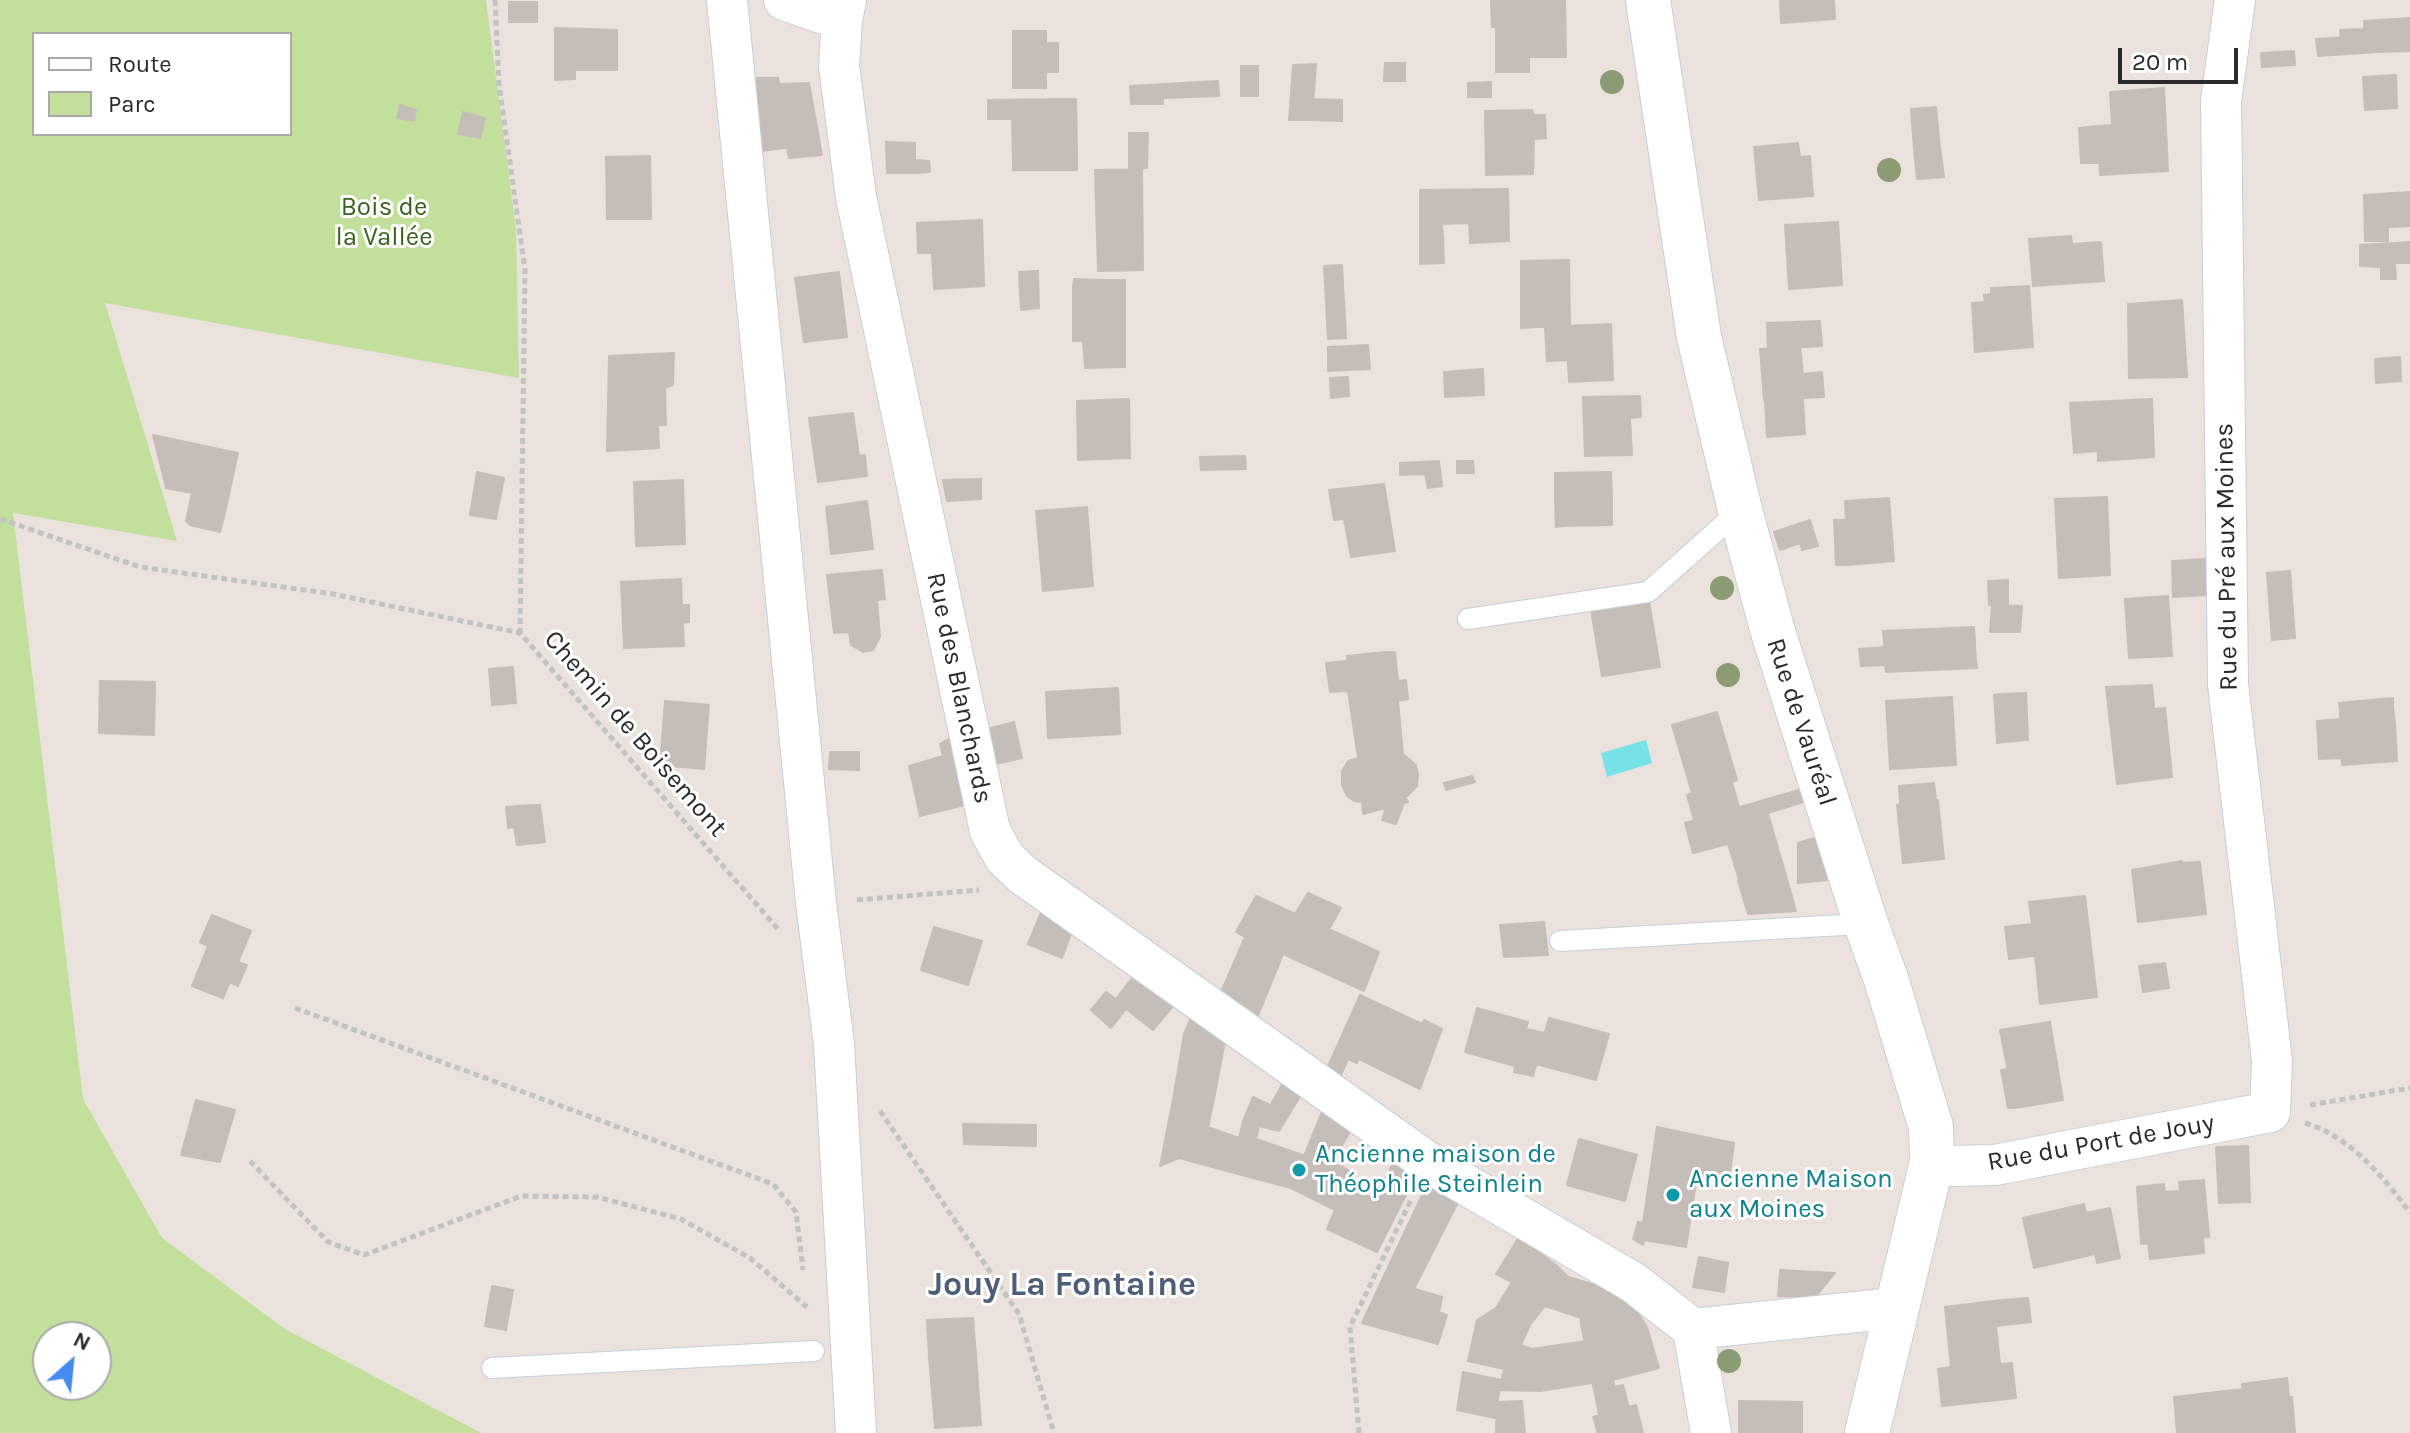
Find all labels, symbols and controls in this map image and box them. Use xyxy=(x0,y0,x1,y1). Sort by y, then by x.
legend xyxy=(32,32,292,136)
scale bar xyxy=(2122,32,2242,82)
text: 20 m xyxy=(2132,48,2188,76)
text: Route xyxy=(108,50,172,78)
text: Parc xyxy=(108,90,156,118)
park label: Bois de la Vallée xyxy=(335,192,433,254)
street label: Rue du Pré aux Moines xyxy=(2209,423,2245,691)
street label: Rue des Blanchards xyxy=(919,570,999,806)
street label: Chemin de Boisemont xyxy=(537,625,733,843)
street label: Rue de Vauréal xyxy=(1759,634,1843,810)
street label: Rue du Port de Jouy xyxy=(1985,1108,2217,1178)
place label: Ancienne maison de Théophile Steinlein xyxy=(1315,1139,1556,1200)
marker: Ancienne maison de Théophile Steinlein xyxy=(1290,1161,1308,1179)
place label: Ancienne Maison aux Moines xyxy=(1689,1164,1893,1226)
marker: Ancienne Maison aux Moines xyxy=(1664,1186,1682,1204)
district label: Jouy La Fontaine xyxy=(928,1265,1196,1305)
north arrow xyxy=(32,1321,112,1401)
text: N xyxy=(69,1326,95,1357)

